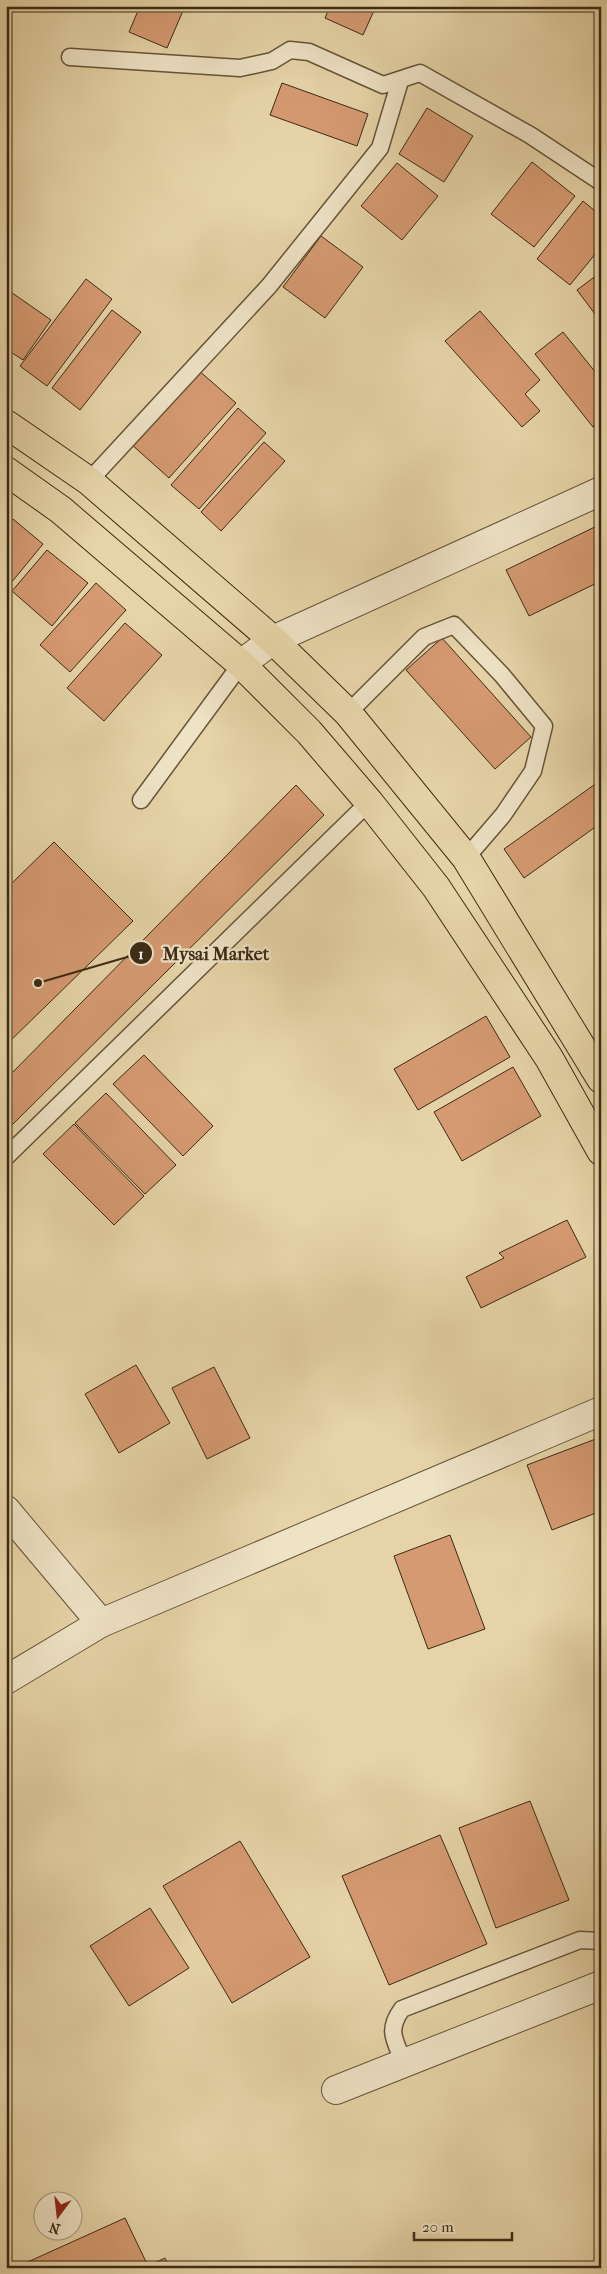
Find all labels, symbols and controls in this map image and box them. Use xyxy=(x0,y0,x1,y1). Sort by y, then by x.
callout: Mysai Market xyxy=(128,937,280,970)
text: Mysai Market xyxy=(162,944,270,965)
text: 1 xyxy=(138,945,144,963)
north arrow xyxy=(32,2192,82,2242)
scale bar xyxy=(414,2209,512,2241)
text: N xyxy=(47,2218,62,2238)
text: 20 m xyxy=(422,2218,454,2236)

